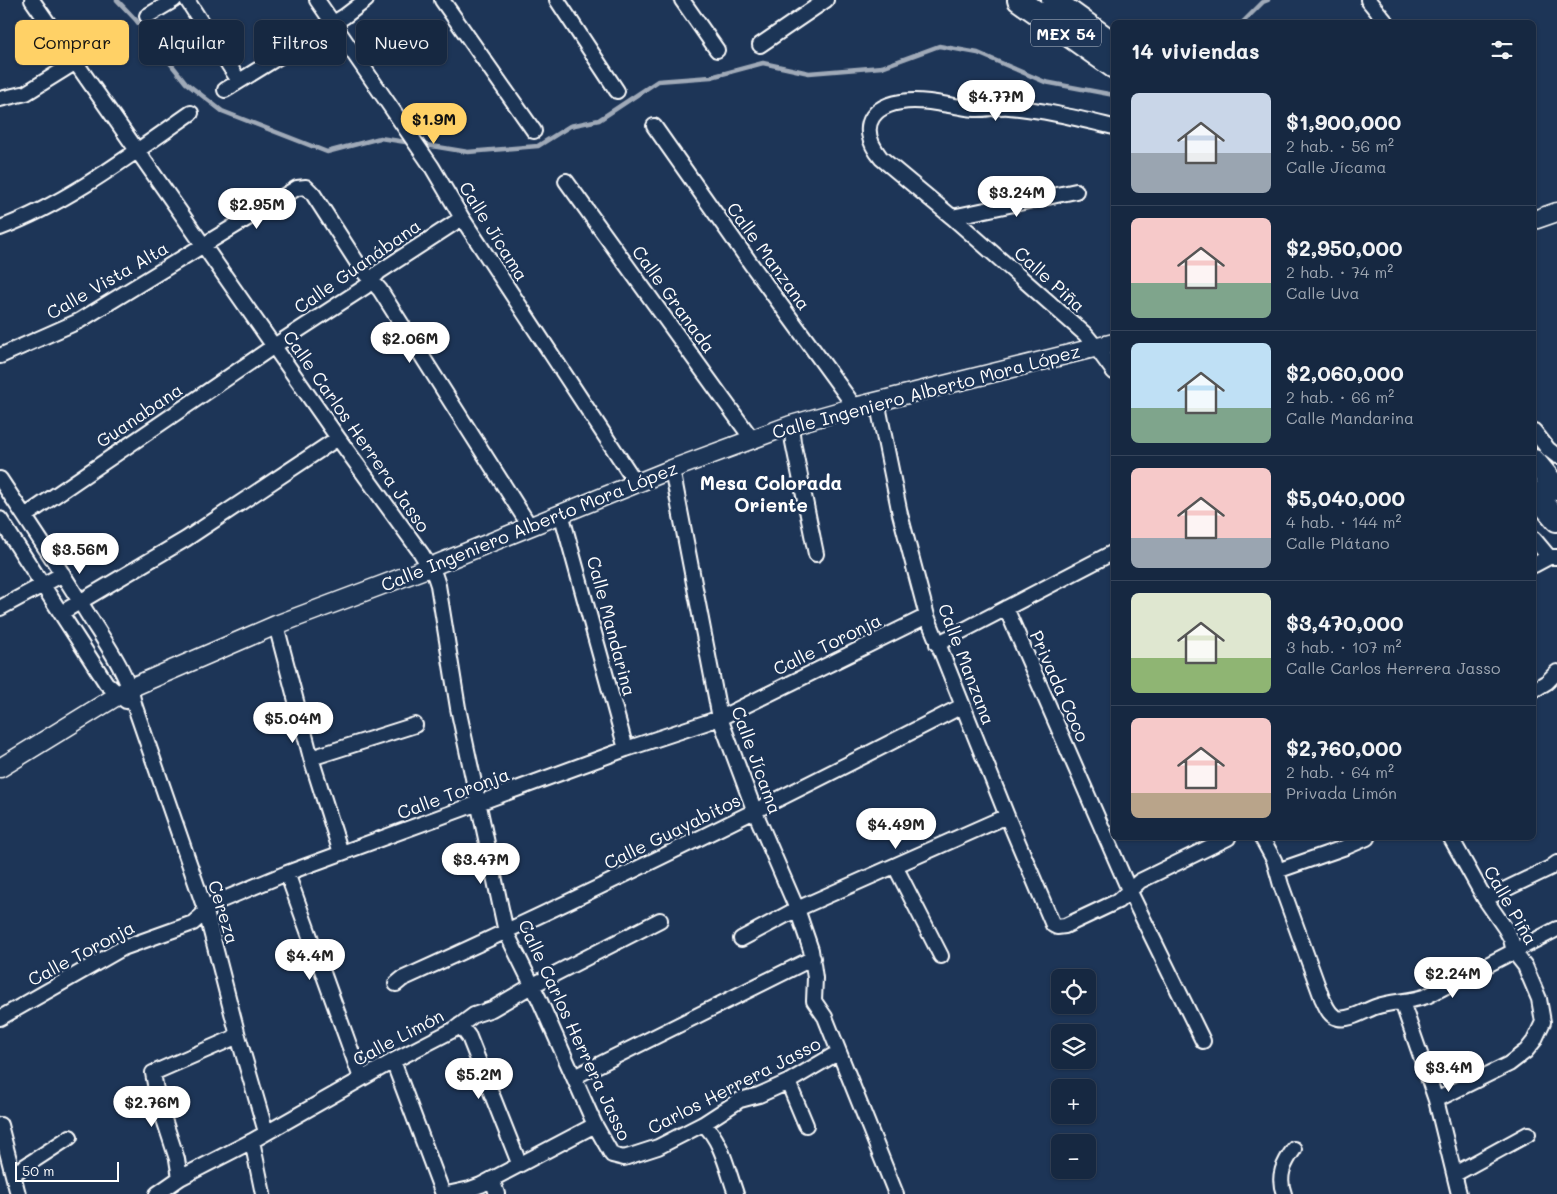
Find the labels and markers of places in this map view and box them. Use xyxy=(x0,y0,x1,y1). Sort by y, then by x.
pin: $4.77M xyxy=(955,80,1037,122)
pin: $1.9M xyxy=(399,102,469,145)
pin: $3.24M xyxy=(976,176,1058,218)
pin: $2.95M xyxy=(216,188,298,230)
pin: $2.06M xyxy=(369,322,451,364)
pin: $3.56M xyxy=(39,532,121,575)
pin: $5.04M xyxy=(252,702,334,744)
pin: $4.49M xyxy=(855,808,937,850)
pin: $3.47M xyxy=(440,842,522,885)
pin: $4.4M xyxy=(275,938,345,981)
pin: $2.24M xyxy=(1412,956,1494,999)
pin: $3.4M xyxy=(1414,1050,1484,1093)
pin: $5.2M xyxy=(444,1058,514,1100)
pin: $2.76M xyxy=(111,1086,193,1128)

